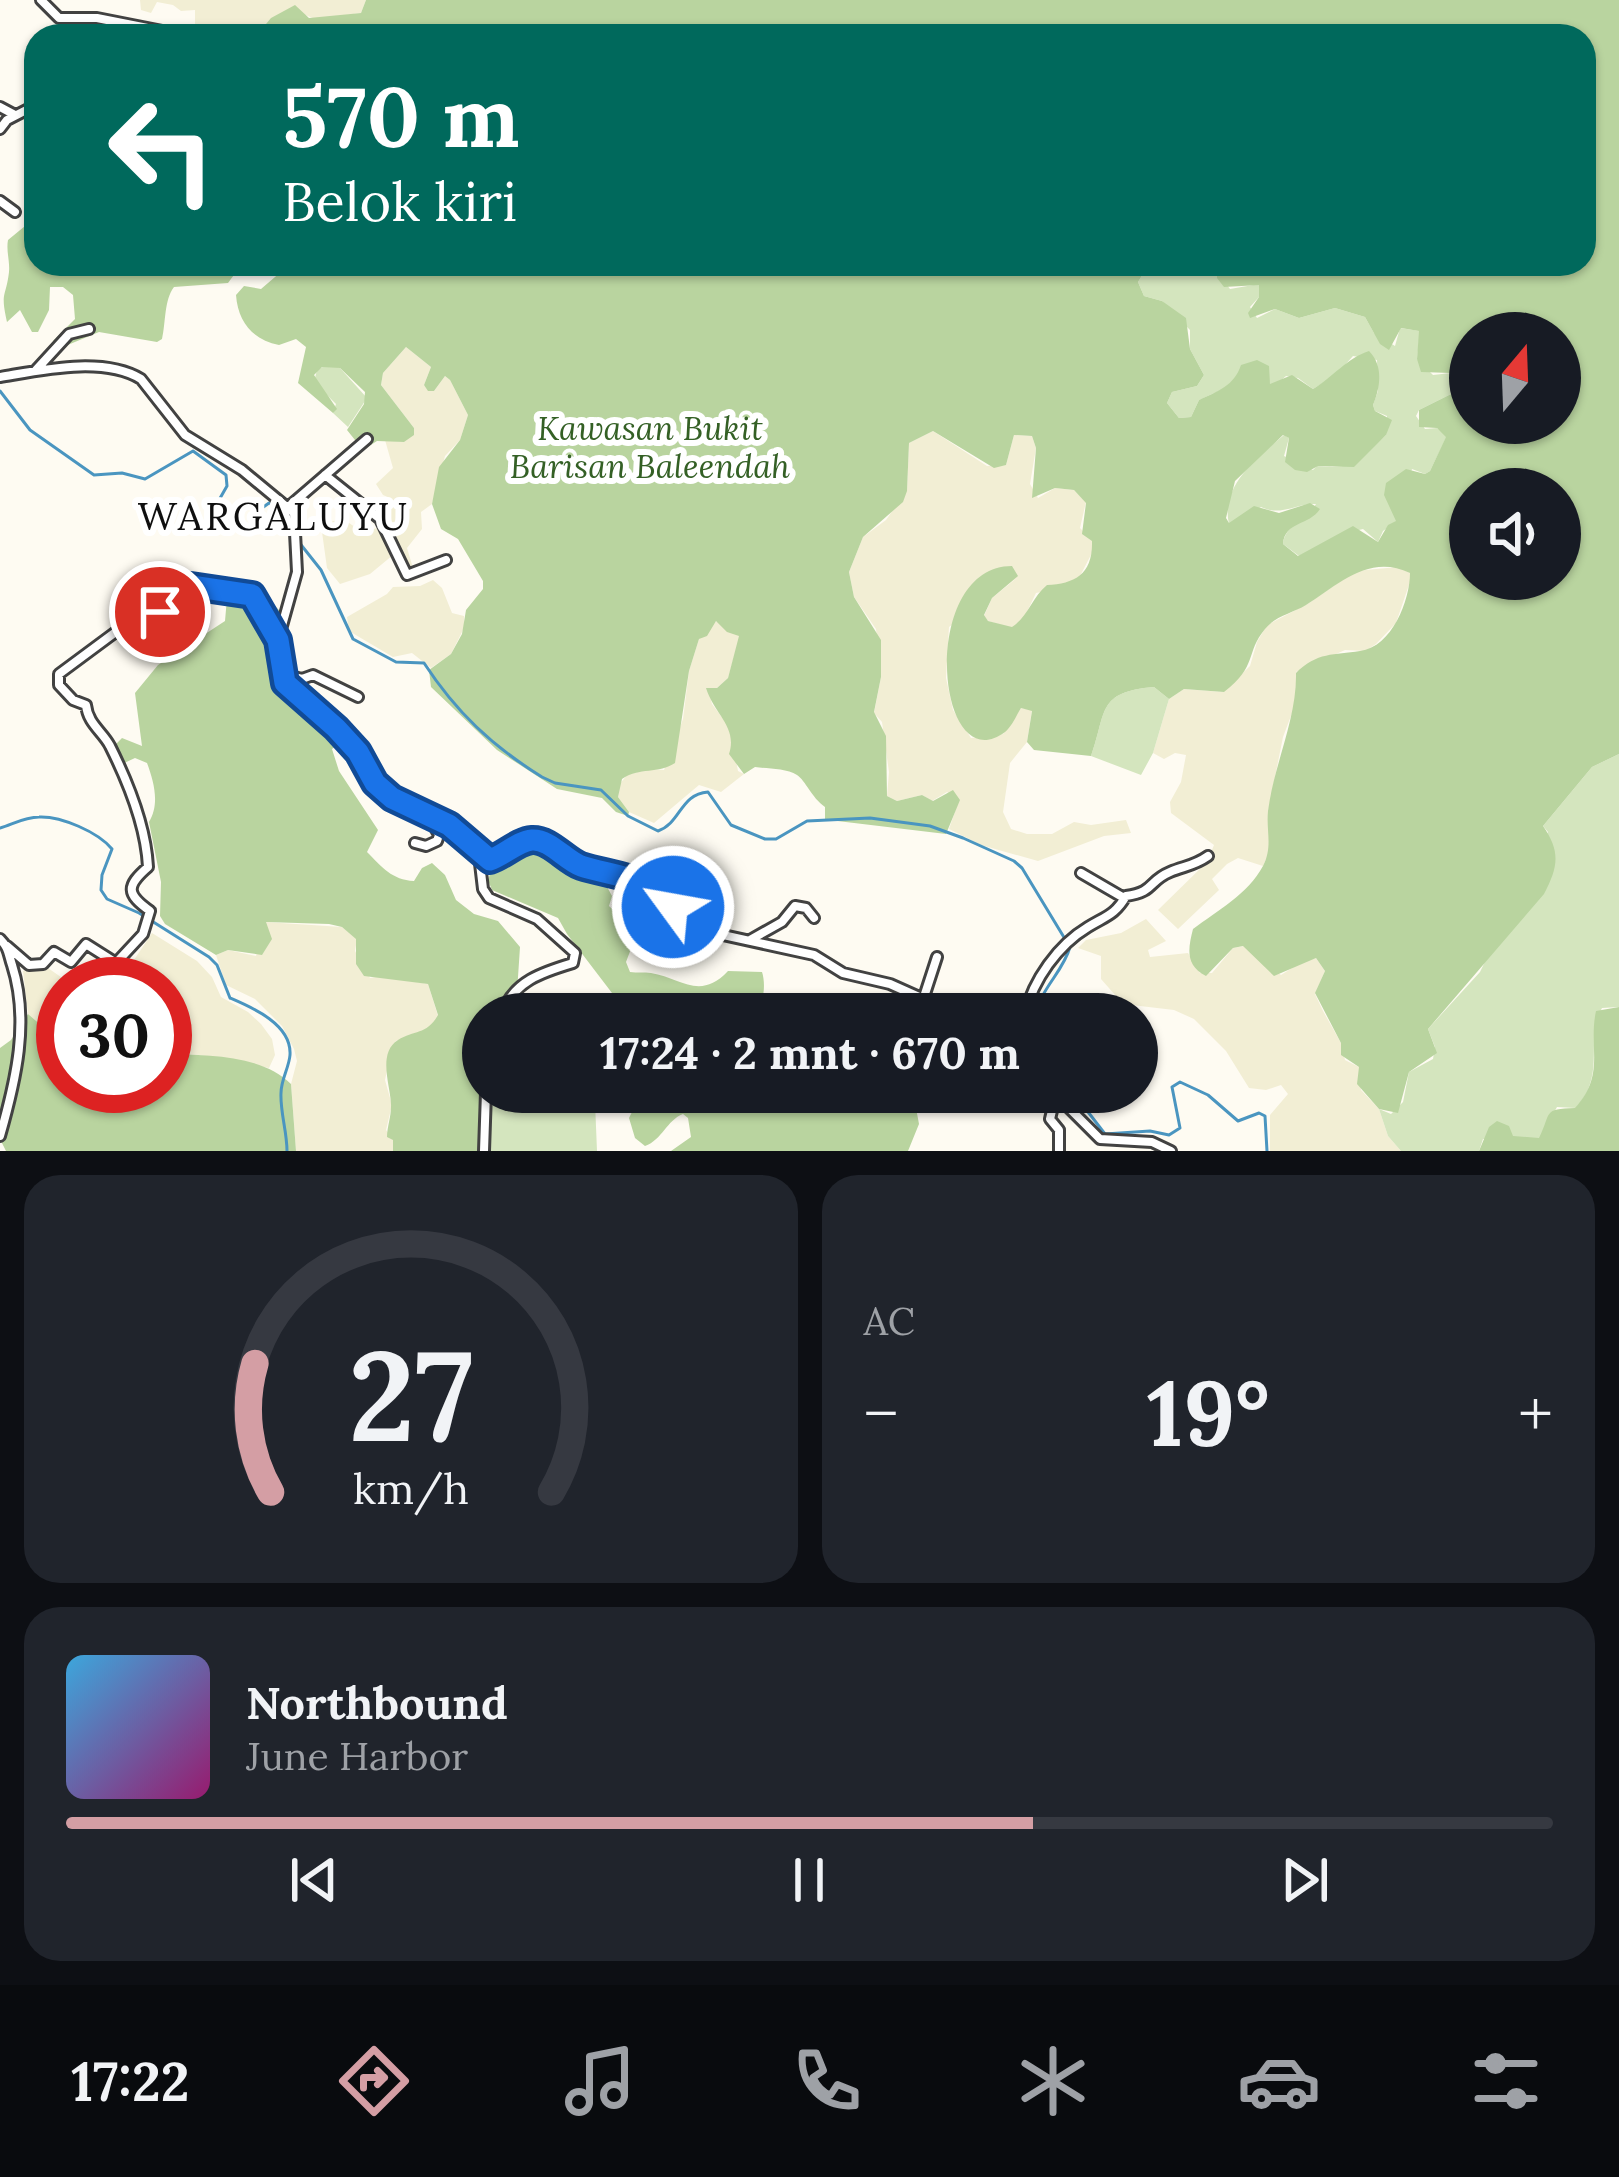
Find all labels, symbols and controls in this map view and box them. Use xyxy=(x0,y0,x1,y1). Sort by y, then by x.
text: 570 m xyxy=(282,62,520,170)
icon: left xyxy=(84,72,240,228)
text: Belok kiri xyxy=(282,167,517,236)
north arrow xyxy=(1449,312,1581,444)
map controls xyxy=(1449,312,1581,600)
park label: Kawasan Bukit Barisan Baleendah xyxy=(510,407,790,487)
button: sound xyxy=(1449,468,1581,600)
district label: WARGALUYU xyxy=(138,491,410,541)
pin xyxy=(109,561,211,663)
icon: arrive xyxy=(127,579,193,645)
position arrow xyxy=(610,844,736,970)
speed limit sign: 30 xyxy=(36,957,192,1113)
text: 17:24 · 2 mnt · 670 m xyxy=(600,1024,1020,1081)
text: AC xyxy=(864,1296,915,1346)
text: 27 xyxy=(348,1315,473,1475)
text: 19° xyxy=(1147,1355,1270,1471)
text: − xyxy=(864,1371,898,1455)
text: + xyxy=(1518,1371,1553,1455)
text: km/h xyxy=(353,1461,469,1516)
text: Northbound xyxy=(246,1674,508,1731)
text: June Harbor xyxy=(246,1731,468,1781)
icon: previous xyxy=(281,1847,347,1913)
icon: pause xyxy=(776,1847,842,1913)
icon: next xyxy=(1272,1847,1338,1913)
icon: directions xyxy=(332,2039,416,2123)
icon: music xyxy=(558,2039,642,2123)
icon: phone xyxy=(785,2039,869,2123)
icon: climate xyxy=(1011,2039,1095,2123)
icon: car xyxy=(1237,2039,1321,2123)
icon: filters xyxy=(1464,2039,1548,2123)
text: 17:22 xyxy=(71,2047,190,2116)

